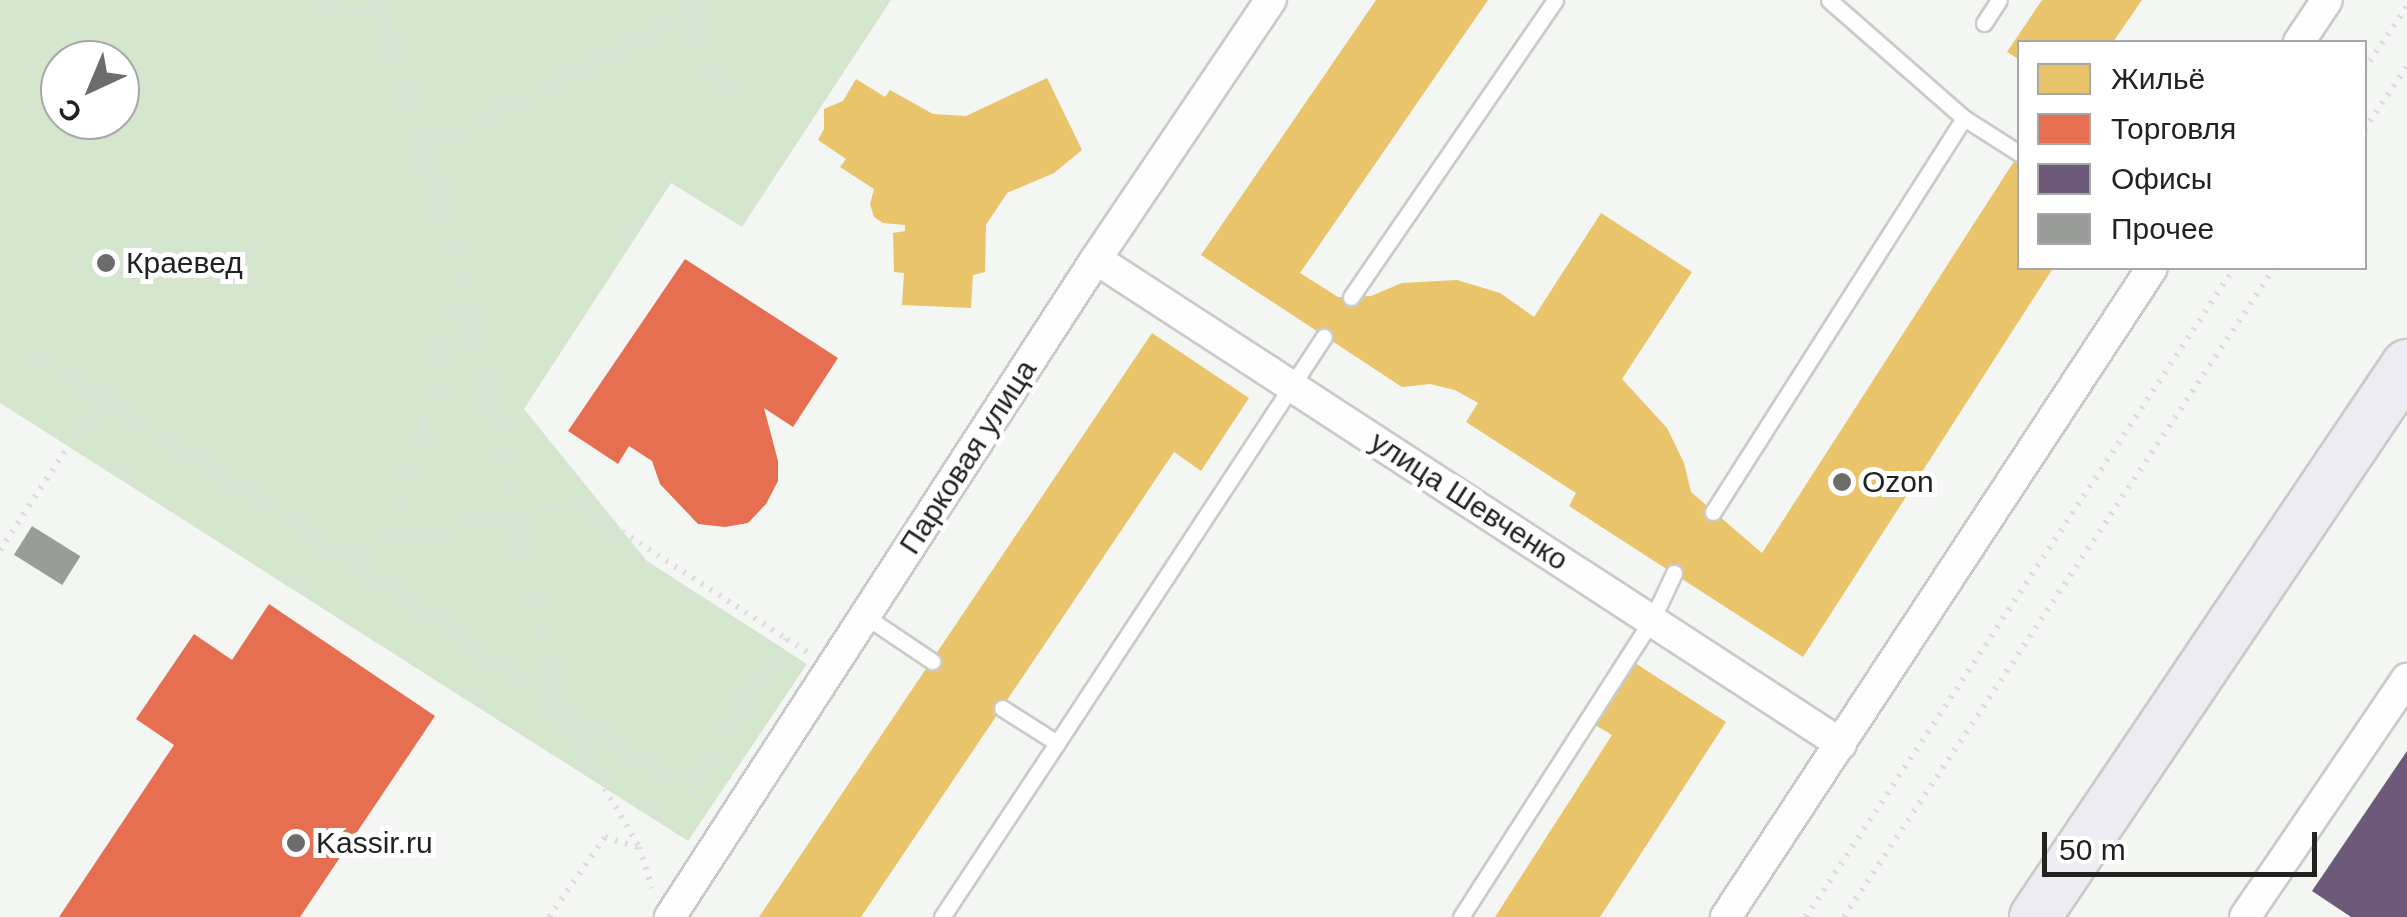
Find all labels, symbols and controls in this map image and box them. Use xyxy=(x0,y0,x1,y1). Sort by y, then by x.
north arrow xyxy=(40,40,140,140)
legend xyxy=(2017,40,2367,270)
text: Жильё xyxy=(2111,62,2205,95)
text: С xyxy=(52,92,88,129)
text: Торговля xyxy=(2111,112,2236,145)
text: Офисы xyxy=(2111,162,2212,195)
text: Прочее xyxy=(2111,212,2214,245)
place label: Краевед xyxy=(126,245,243,281)
marker: Краевед xyxy=(95,252,117,274)
street label: Парковая улица xyxy=(892,353,1044,561)
street label: улица Шевченко xyxy=(1363,424,1575,578)
place label: Ozon xyxy=(1862,464,1934,500)
marker: Ozon xyxy=(1831,471,1853,493)
scale bar xyxy=(2047,812,2322,874)
place label: Kassir.ru xyxy=(316,825,433,861)
marker: Kassir.ru xyxy=(285,832,307,854)
text: 50 m xyxy=(2059,833,2126,866)

